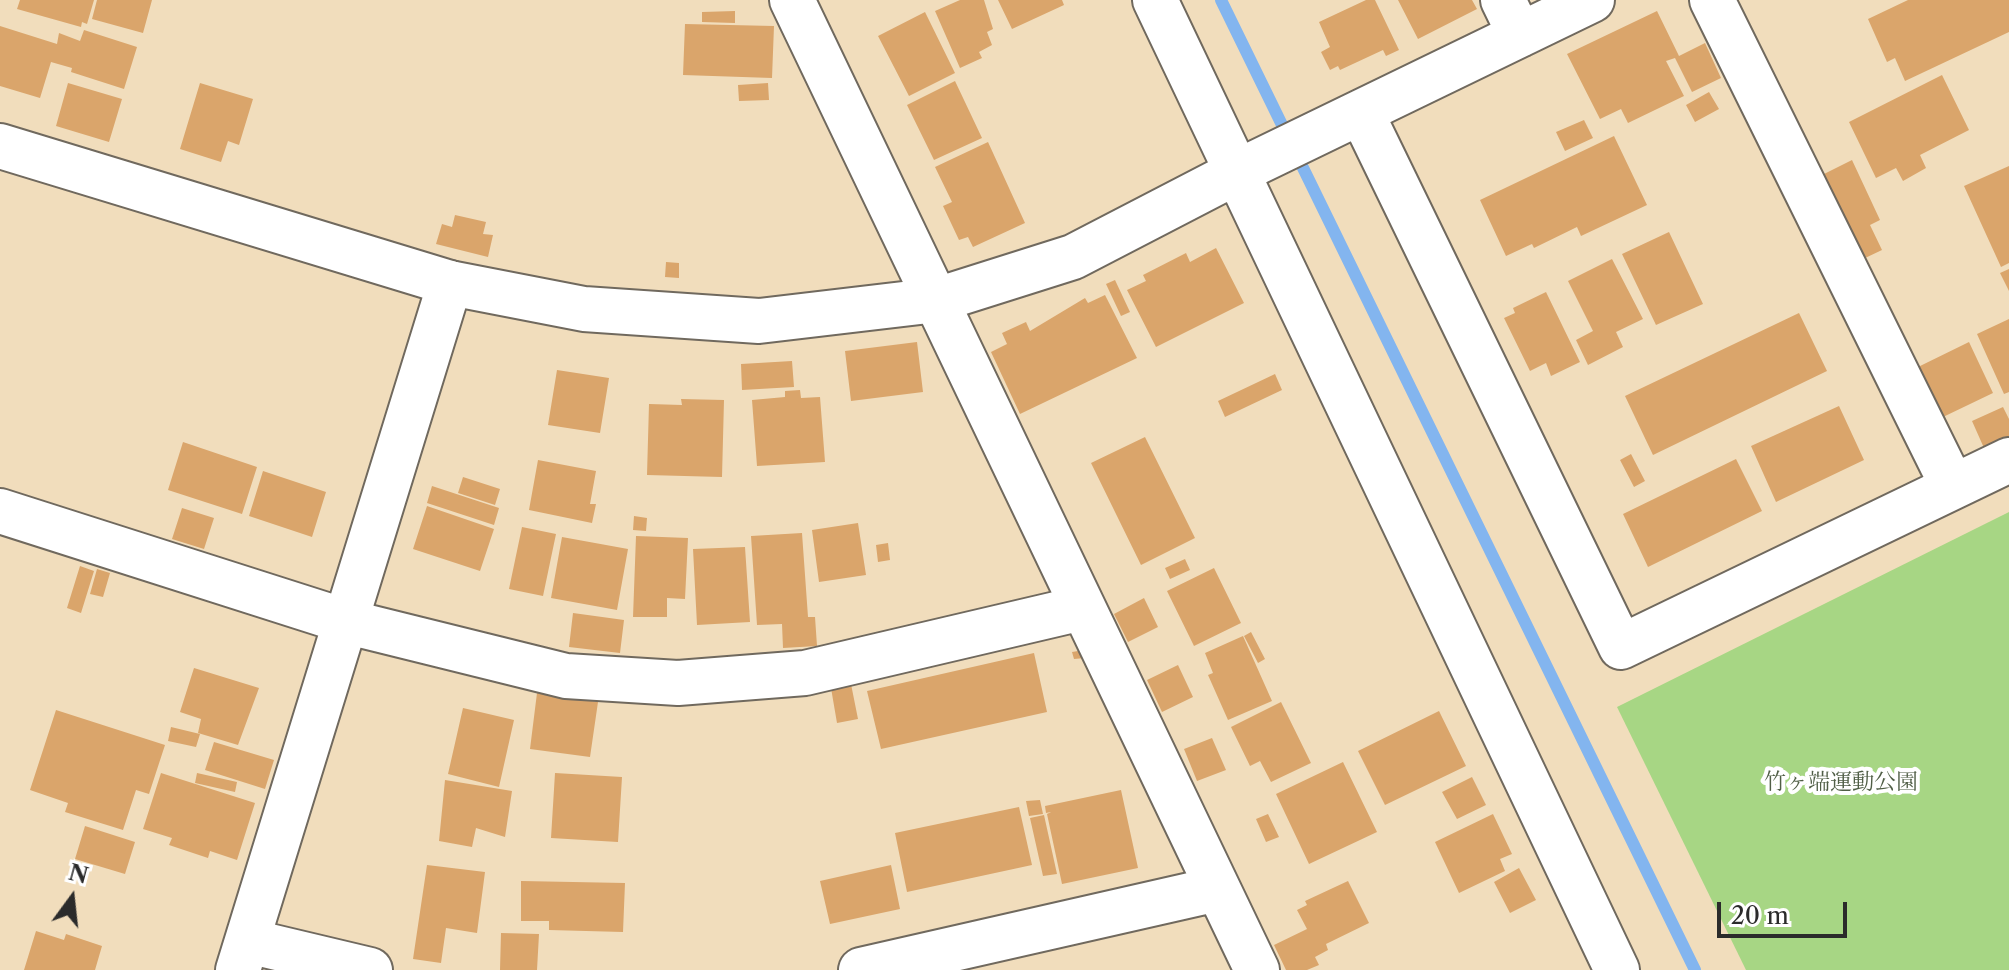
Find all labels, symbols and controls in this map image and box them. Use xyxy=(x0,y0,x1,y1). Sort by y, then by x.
park label: 竹ヶ端運動公園 xyxy=(1764,770,1918,796)
north arrow xyxy=(32,858,112,938)
text: N xyxy=(66,859,91,890)
scale bar xyxy=(1721,886,1851,936)
text: 20 m xyxy=(1731,901,1789,930)

